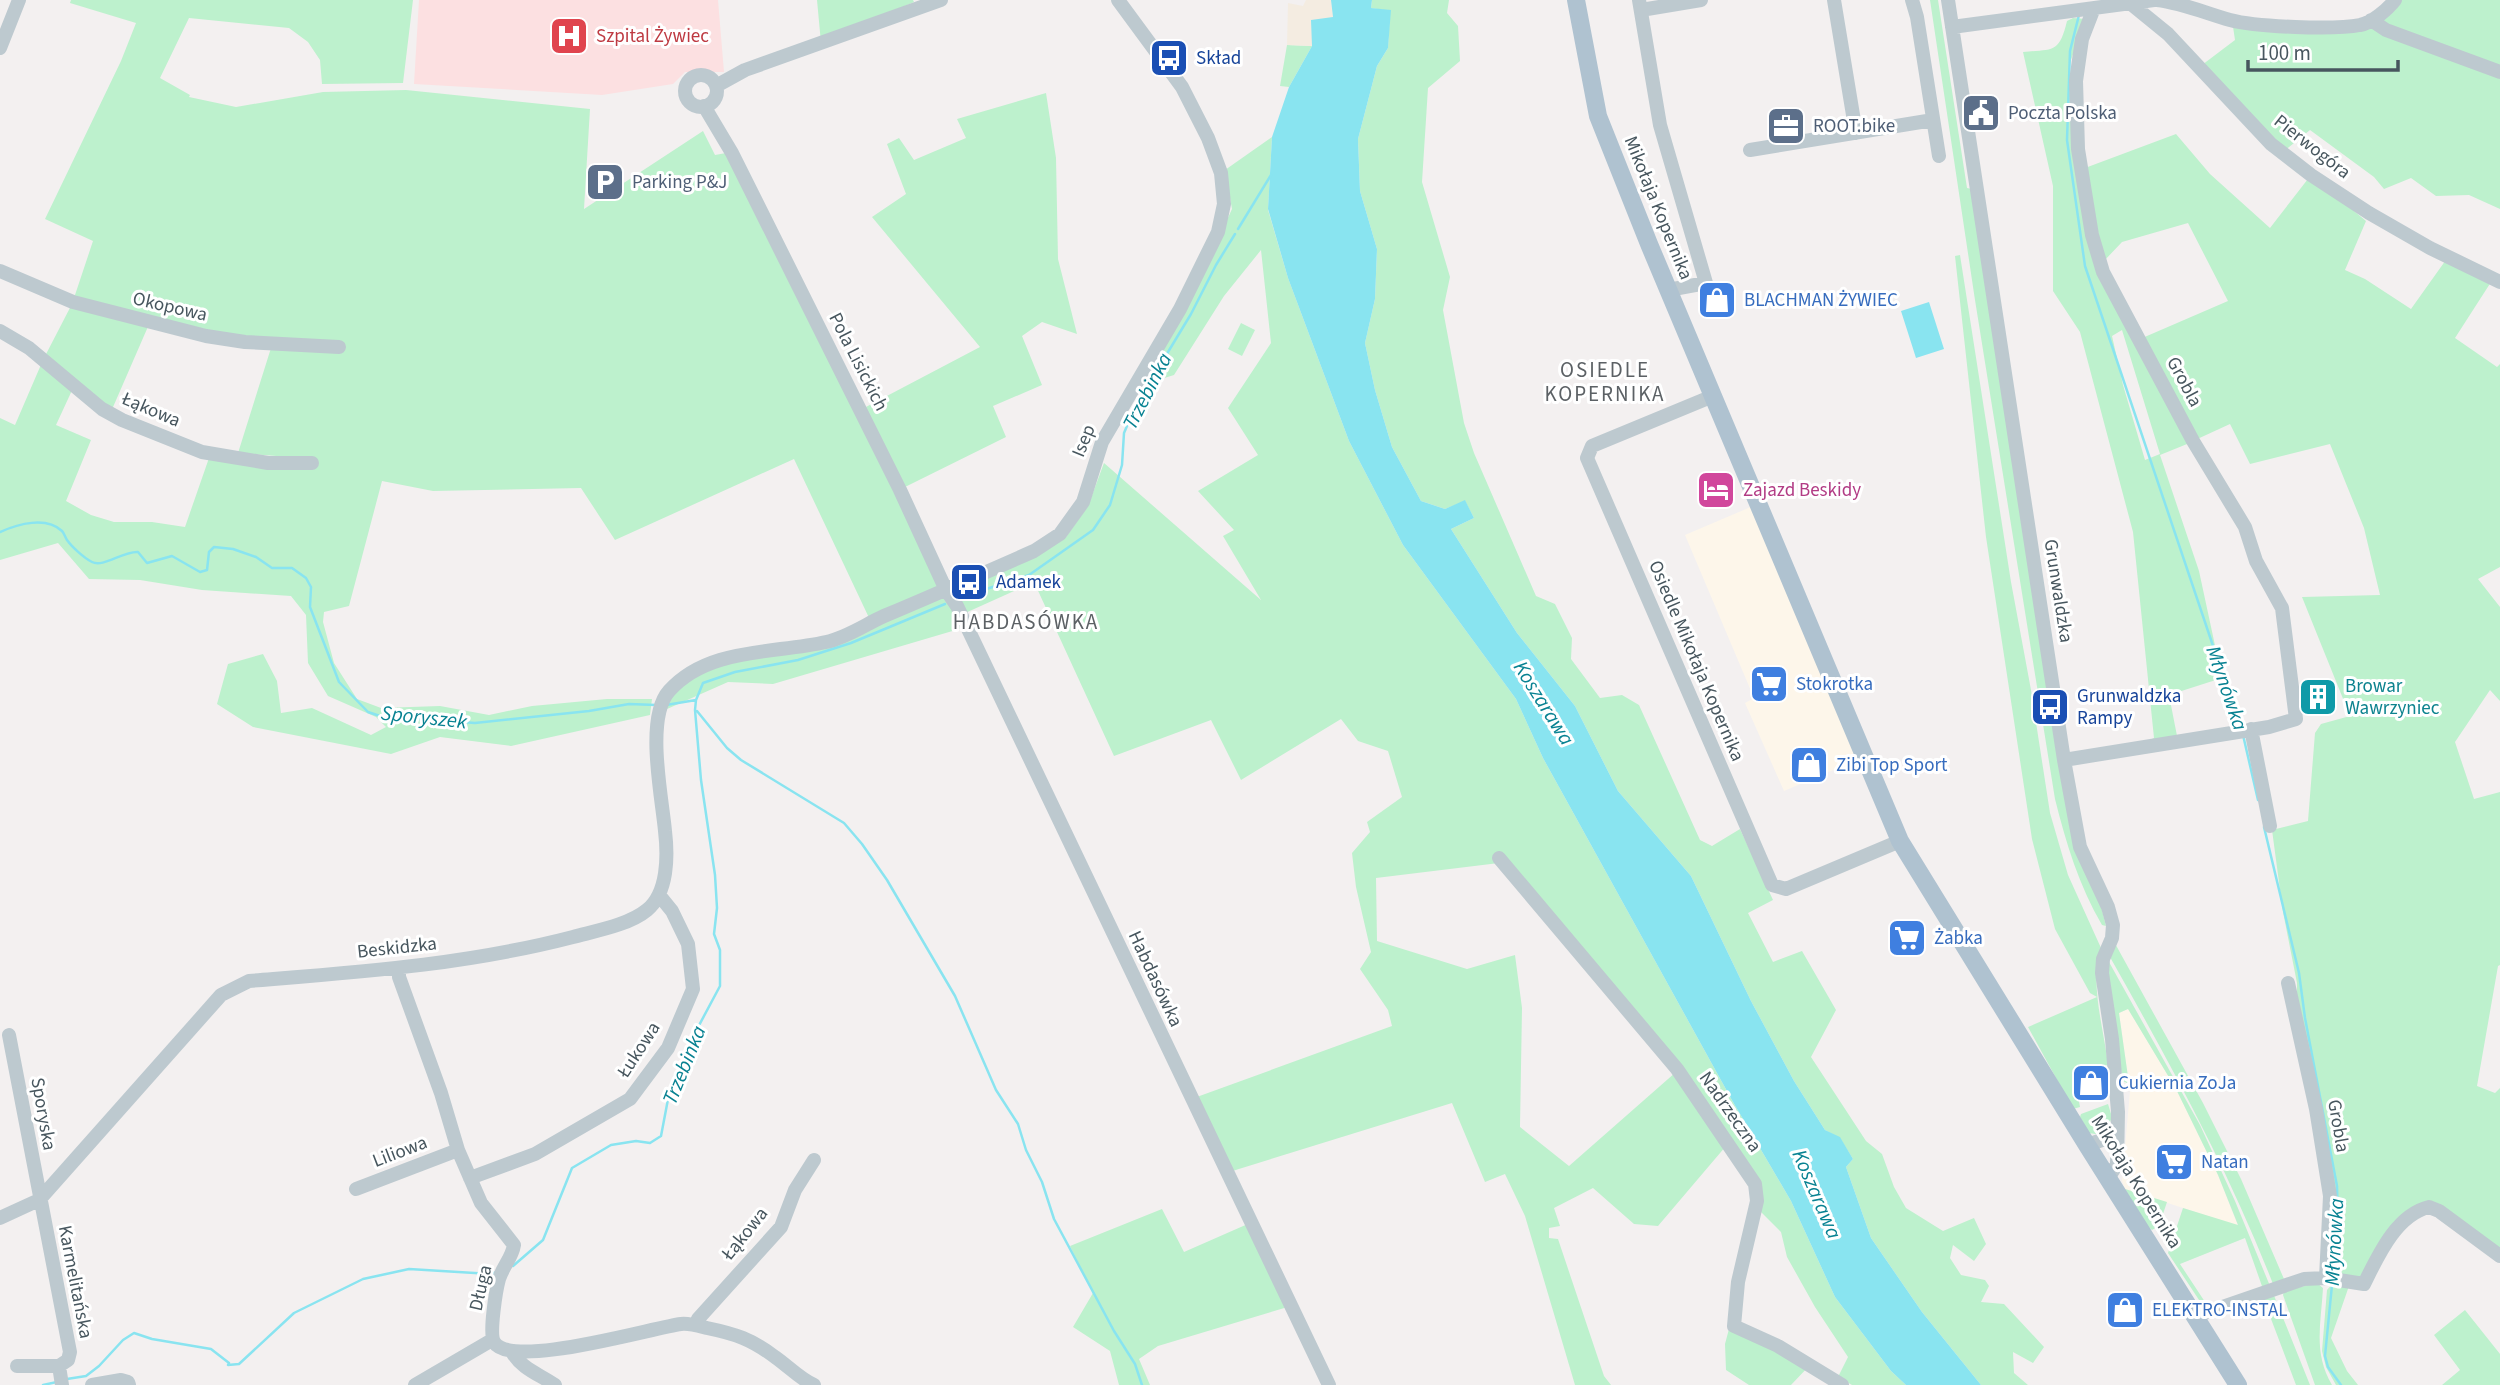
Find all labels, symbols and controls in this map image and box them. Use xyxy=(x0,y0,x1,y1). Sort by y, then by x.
hospital icon: Szpital Żywiec xyxy=(548,15,590,57)
place label: Szpital Żywiec xyxy=(596,23,709,50)
scale bar xyxy=(2248,28,2398,72)
bus stop icon: Skład xyxy=(1148,37,1190,79)
text: 100 m xyxy=(2258,38,2311,68)
place label: Skład xyxy=(1196,45,1241,72)
public building icon: Poczta Polska xyxy=(1960,92,2002,134)
place label: Poczta Polska xyxy=(2008,100,2117,127)
office icon: ROOT.bike xyxy=(1765,105,1807,147)
street label: Pierwogóra xyxy=(2268,108,2356,186)
place label: ROOT.bike xyxy=(1813,113,1895,140)
street label: Mikołaja Kopernika xyxy=(1617,132,1699,284)
parking icon: Parking P&J xyxy=(584,161,626,203)
place label: Parking P&J xyxy=(632,169,727,196)
shop icon: BLACHMAN ŻYWIEC xyxy=(1696,279,1738,321)
street label: Okopowa xyxy=(130,285,210,329)
place label: BLACHMAN ŻYWIEC xyxy=(1744,287,1898,314)
street label: Pola Lisickich xyxy=(822,308,894,416)
water label: Trzebinka xyxy=(1115,347,1179,435)
street label: Grobla xyxy=(2160,352,2208,412)
district label: OSIEDLE KOPERNIKA xyxy=(1544,355,1666,409)
street label: Łąkowa xyxy=(117,385,185,434)
street label: Isep xyxy=(1065,421,1103,461)
hotel icon: Zajazd Beskidy xyxy=(1695,469,1737,511)
place label: Zajazd Beskidy xyxy=(1743,477,1861,504)
street label: Grunwaldzka xyxy=(2037,537,2079,645)
street label: Osiedle Mikołaja Kopernika xyxy=(1641,556,1751,766)
bus stop icon: Adamek xyxy=(948,561,990,603)
place label: Adamek xyxy=(996,569,1062,596)
district label: HABDASÓWKA xyxy=(953,607,1099,637)
water label: Młynówka xyxy=(2199,642,2255,734)
water label: Koszarawa xyxy=(1506,655,1582,751)
supermarket icon: Stokrotka xyxy=(1748,663,1790,705)
place label: Stokrotka xyxy=(1796,671,1873,698)
place label: Browar Wawrzyniec xyxy=(2345,673,2440,722)
building icon: Browar Wawrzyniec xyxy=(2297,676,2339,718)
place label: Grunwaldzka Rampy xyxy=(2077,683,2181,732)
bus stop icon: Grunwaldzka Rampy xyxy=(2029,686,2071,728)
water label: Sporyszek xyxy=(380,698,469,737)
shop icon: Zibi Top Sport xyxy=(1788,744,1830,786)
place label: Zibi Top Sport xyxy=(1836,752,1948,779)
supermarket icon: Żabka xyxy=(1886,917,1928,959)
place label: Żabka xyxy=(1934,925,1983,952)
street label: Habdasówka xyxy=(1121,927,1189,1031)
street label: Beskidzka xyxy=(356,930,438,966)
street label: Łukowa xyxy=(610,1017,667,1084)
water label: Trzebinka xyxy=(655,1021,713,1109)
shop icon: Cukiernia ZoJa xyxy=(2070,1062,2112,1104)
street label: Nadrzeczna xyxy=(1692,1066,1768,1158)
place label: Cukiernia ZoJa xyxy=(2118,1070,2236,1097)
street label: Sporyska xyxy=(23,1075,63,1153)
street label: Grobla xyxy=(2320,1097,2356,1155)
street label: Mikołaja Kopernika xyxy=(2084,1110,2188,1254)
street label: Liliowa xyxy=(369,1129,431,1175)
supermarket icon: Natan xyxy=(2153,1141,2195,1183)
water label: Koszarawa xyxy=(1785,1145,1849,1243)
place label: Natan xyxy=(2201,1149,2249,1176)
water label: Młynówka xyxy=(2317,1197,2351,1287)
street label: Łąkowa xyxy=(715,1202,775,1267)
street label: Karmelitańska xyxy=(51,1223,99,1341)
street label: Długa xyxy=(463,1262,499,1314)
shop icon: ELEKTRO-INSTAL xyxy=(2104,1289,2146,1331)
place label: ELEKTRO-INSTAL xyxy=(2152,1297,2287,1324)

